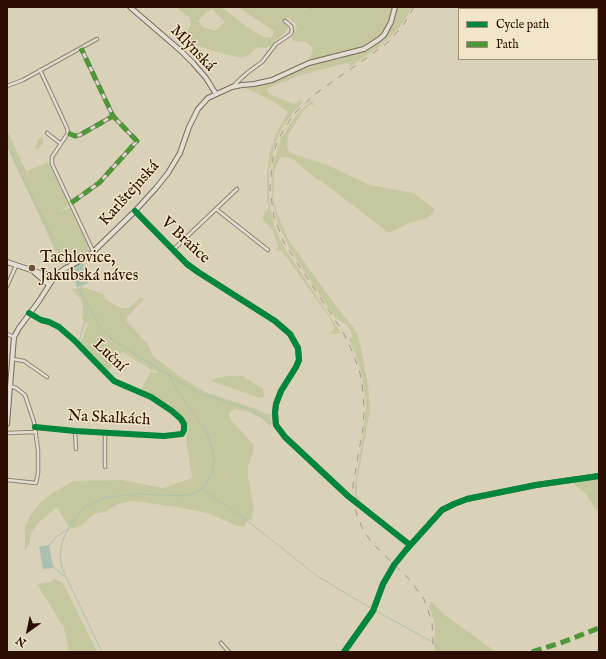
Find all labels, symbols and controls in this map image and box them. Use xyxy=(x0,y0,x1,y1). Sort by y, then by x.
legend xyxy=(458,8,598,60)
text: Cycle path xyxy=(496,17,549,32)
street label: Mlýnská xyxy=(165,22,219,76)
text: Path xyxy=(496,37,519,52)
street label: Karlštejnská xyxy=(96,158,164,230)
street label: V Braňce xyxy=(156,213,214,269)
place label: Tachlovice, Jakubská náves xyxy=(40,249,138,287)
marker: Tachlovice, Jakubská náves xyxy=(27,263,37,273)
street label: Luční xyxy=(88,336,130,376)
street label: Na Skalkách xyxy=(67,407,151,431)
north arrow xyxy=(8,611,48,651)
text: N xyxy=(14,633,29,650)

